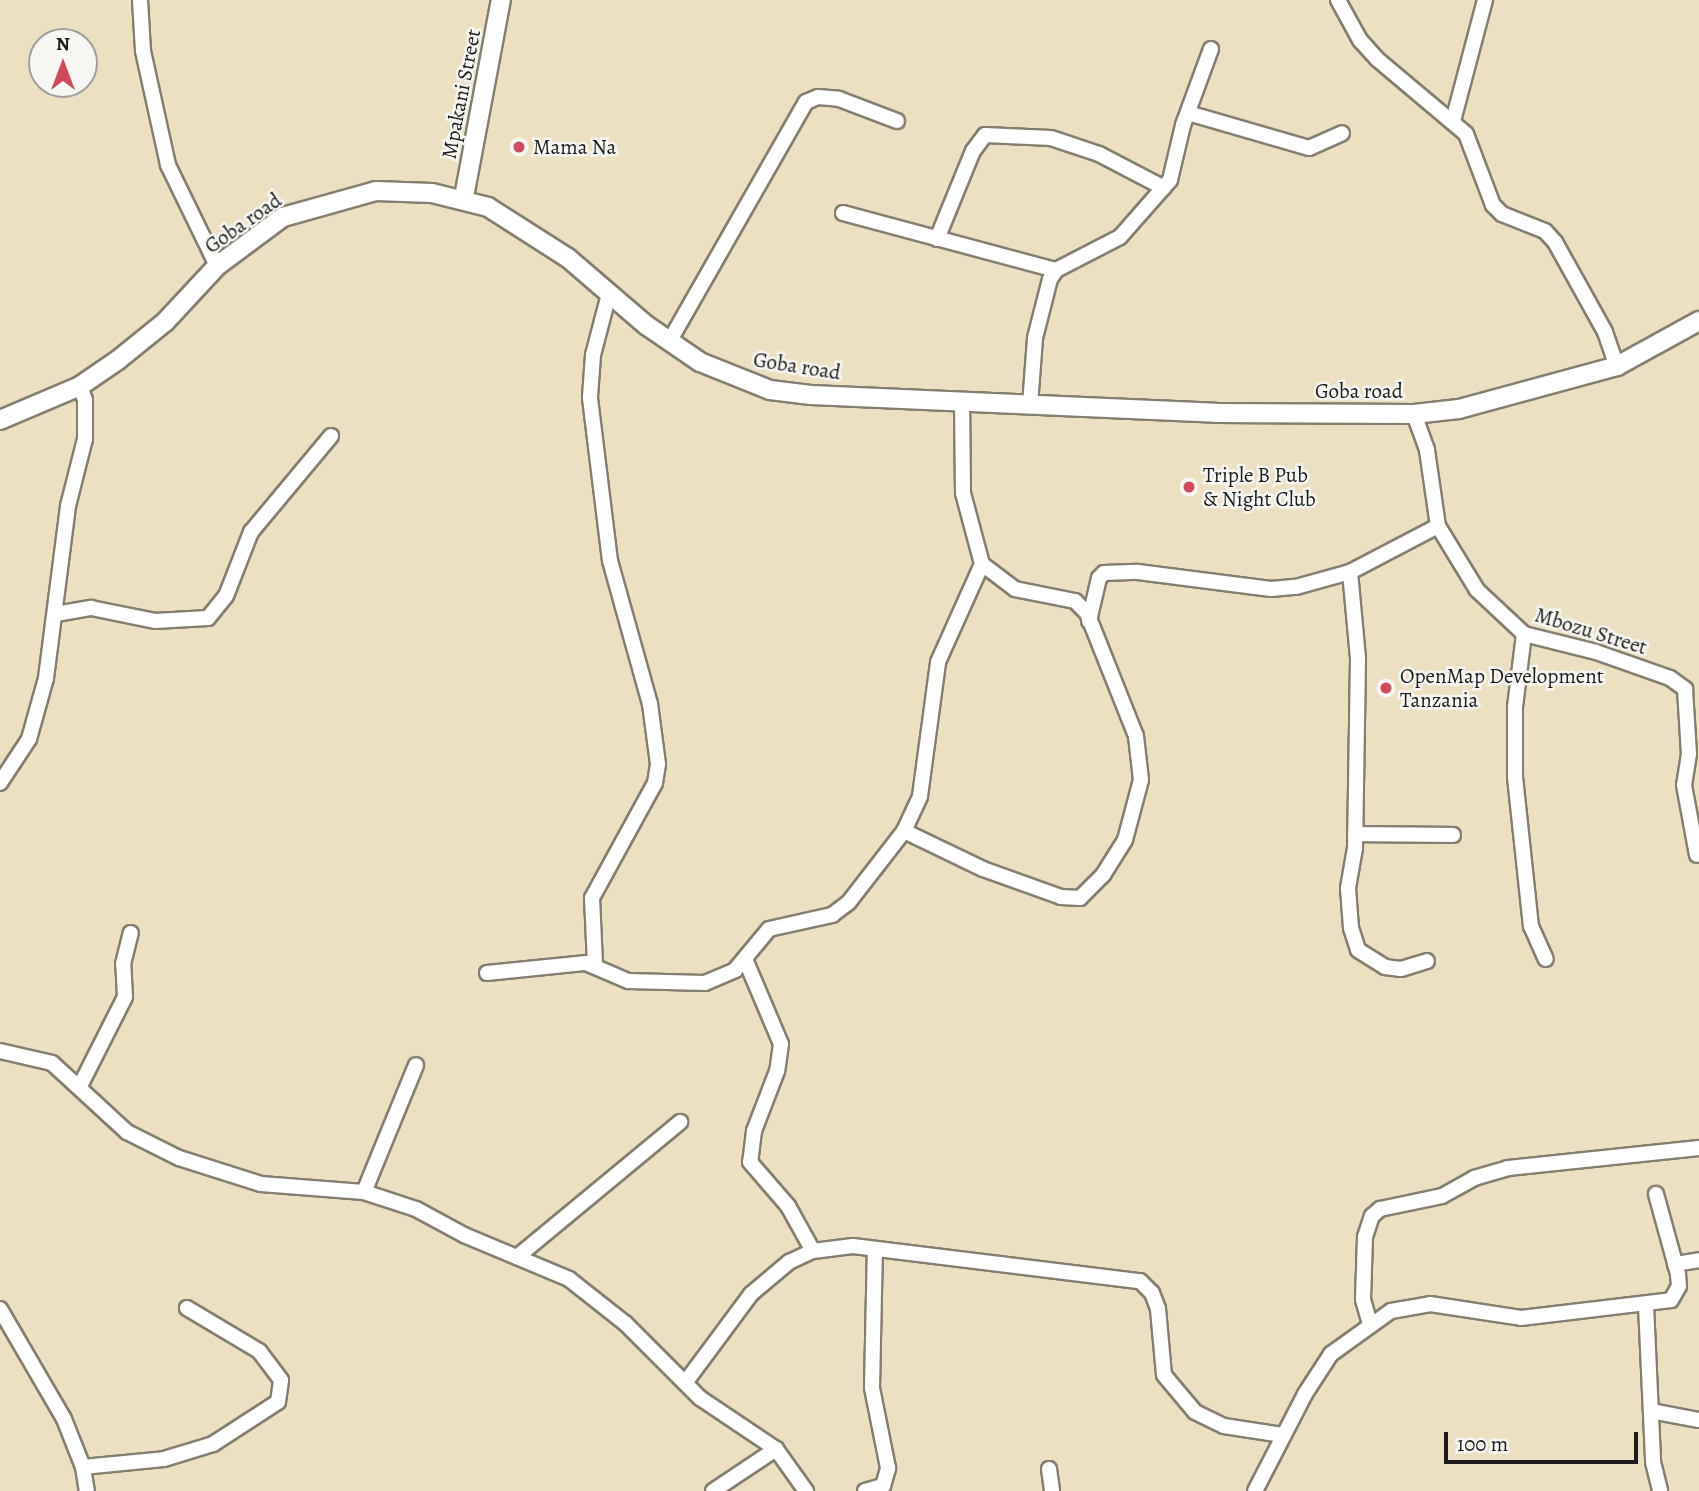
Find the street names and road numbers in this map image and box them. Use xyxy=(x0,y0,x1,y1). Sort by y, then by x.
street label: Mpakani Street xyxy=(436,27,486,161)
street label: Goba road xyxy=(200,187,286,259)
street label: Goba road xyxy=(752,347,842,385)
street label: Goba road xyxy=(1315,378,1403,404)
street label: Mbozu Street xyxy=(1532,602,1650,660)

